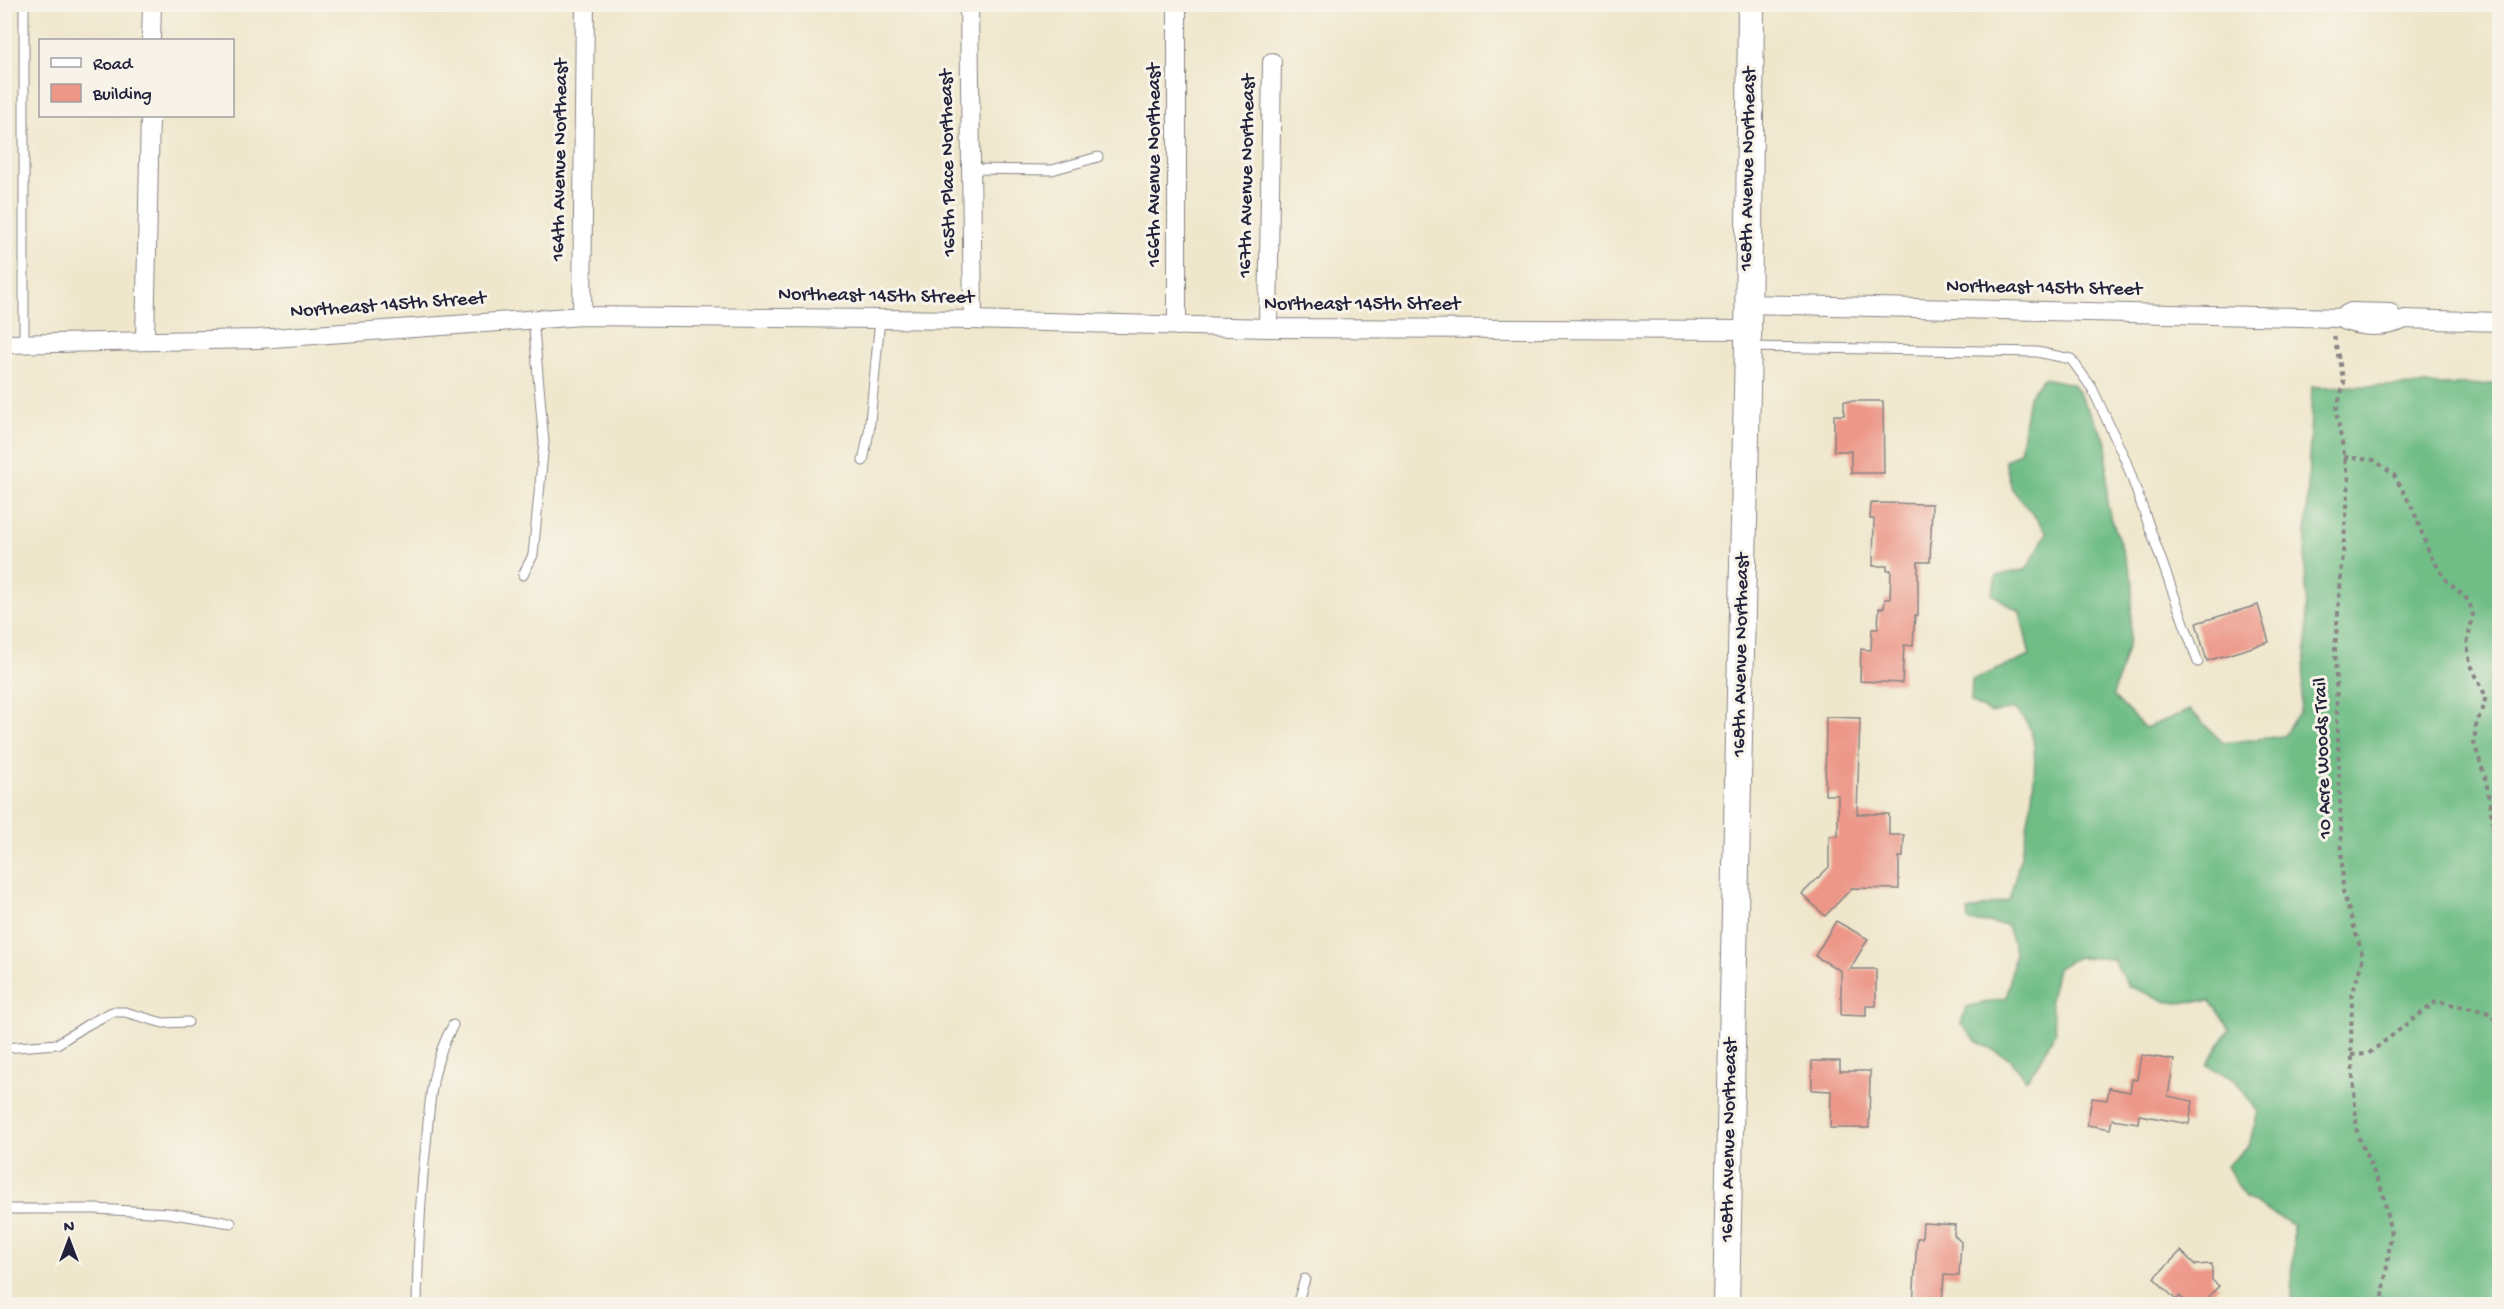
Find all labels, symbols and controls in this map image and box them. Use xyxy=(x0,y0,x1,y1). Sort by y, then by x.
legend xyxy=(39,39,234,117)
text: Road xyxy=(93,55,134,76)
street label: 164th Avenue Northeast xyxy=(548,57,574,262)
street label: 166th Avenue Northeast xyxy=(1144,62,1167,268)
street label: 168th Avenue Northeast xyxy=(1736,65,1762,272)
street label: 165th Place Northeast xyxy=(936,67,962,258)
street label: 167th Avenue Northeast xyxy=(1235,72,1261,279)
text: Building xyxy=(92,85,152,106)
street label: Northeast 145th Street xyxy=(1946,276,2144,302)
street label: Northeast 145th Street xyxy=(778,284,976,310)
street label: Northeast 145th Street xyxy=(289,288,488,324)
street label: Northeast 145th Street xyxy=(1264,294,1462,317)
street label: 168th Avenue Northeast xyxy=(1729,551,1755,758)
street label: 10 Acre Woods Trail xyxy=(2310,677,2338,840)
street label: 168th Avenue Northeast xyxy=(1717,1036,1743,1243)
north arrow xyxy=(39,1210,99,1270)
text: N xyxy=(64,1219,75,1238)

